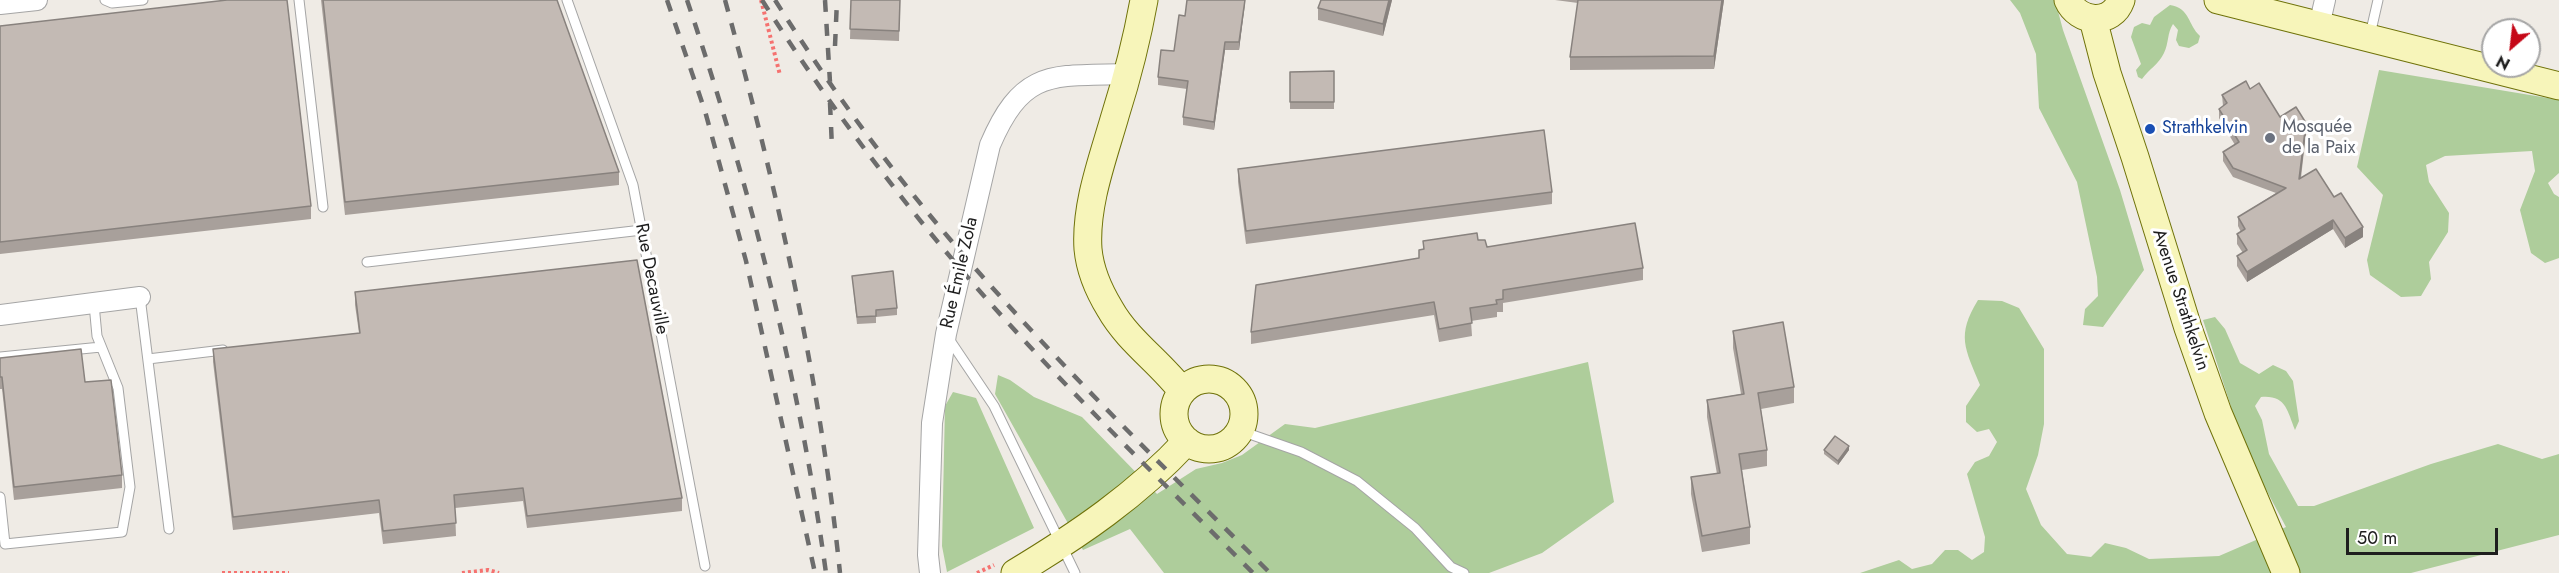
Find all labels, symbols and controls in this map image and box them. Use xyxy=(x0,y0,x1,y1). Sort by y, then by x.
north arrow xyxy=(2481,18,2541,78)
text: N xyxy=(2492,49,2514,76)
place label: Mosquée de la Paix xyxy=(2282,117,2355,160)
place label: Strathkelvin xyxy=(2162,118,2248,140)
marker: Strathkelvin xyxy=(2143,122,2157,136)
marker: Mosquée de la Paix xyxy=(2263,131,2277,145)
street label: Rue Émile Zola xyxy=(937,215,983,331)
street label: Rue Decauville xyxy=(630,222,672,336)
street label: Avenue Strathkelvin xyxy=(2147,227,2213,373)
scale bar xyxy=(2349,516,2500,554)
text: 50 m xyxy=(2357,525,2397,551)

